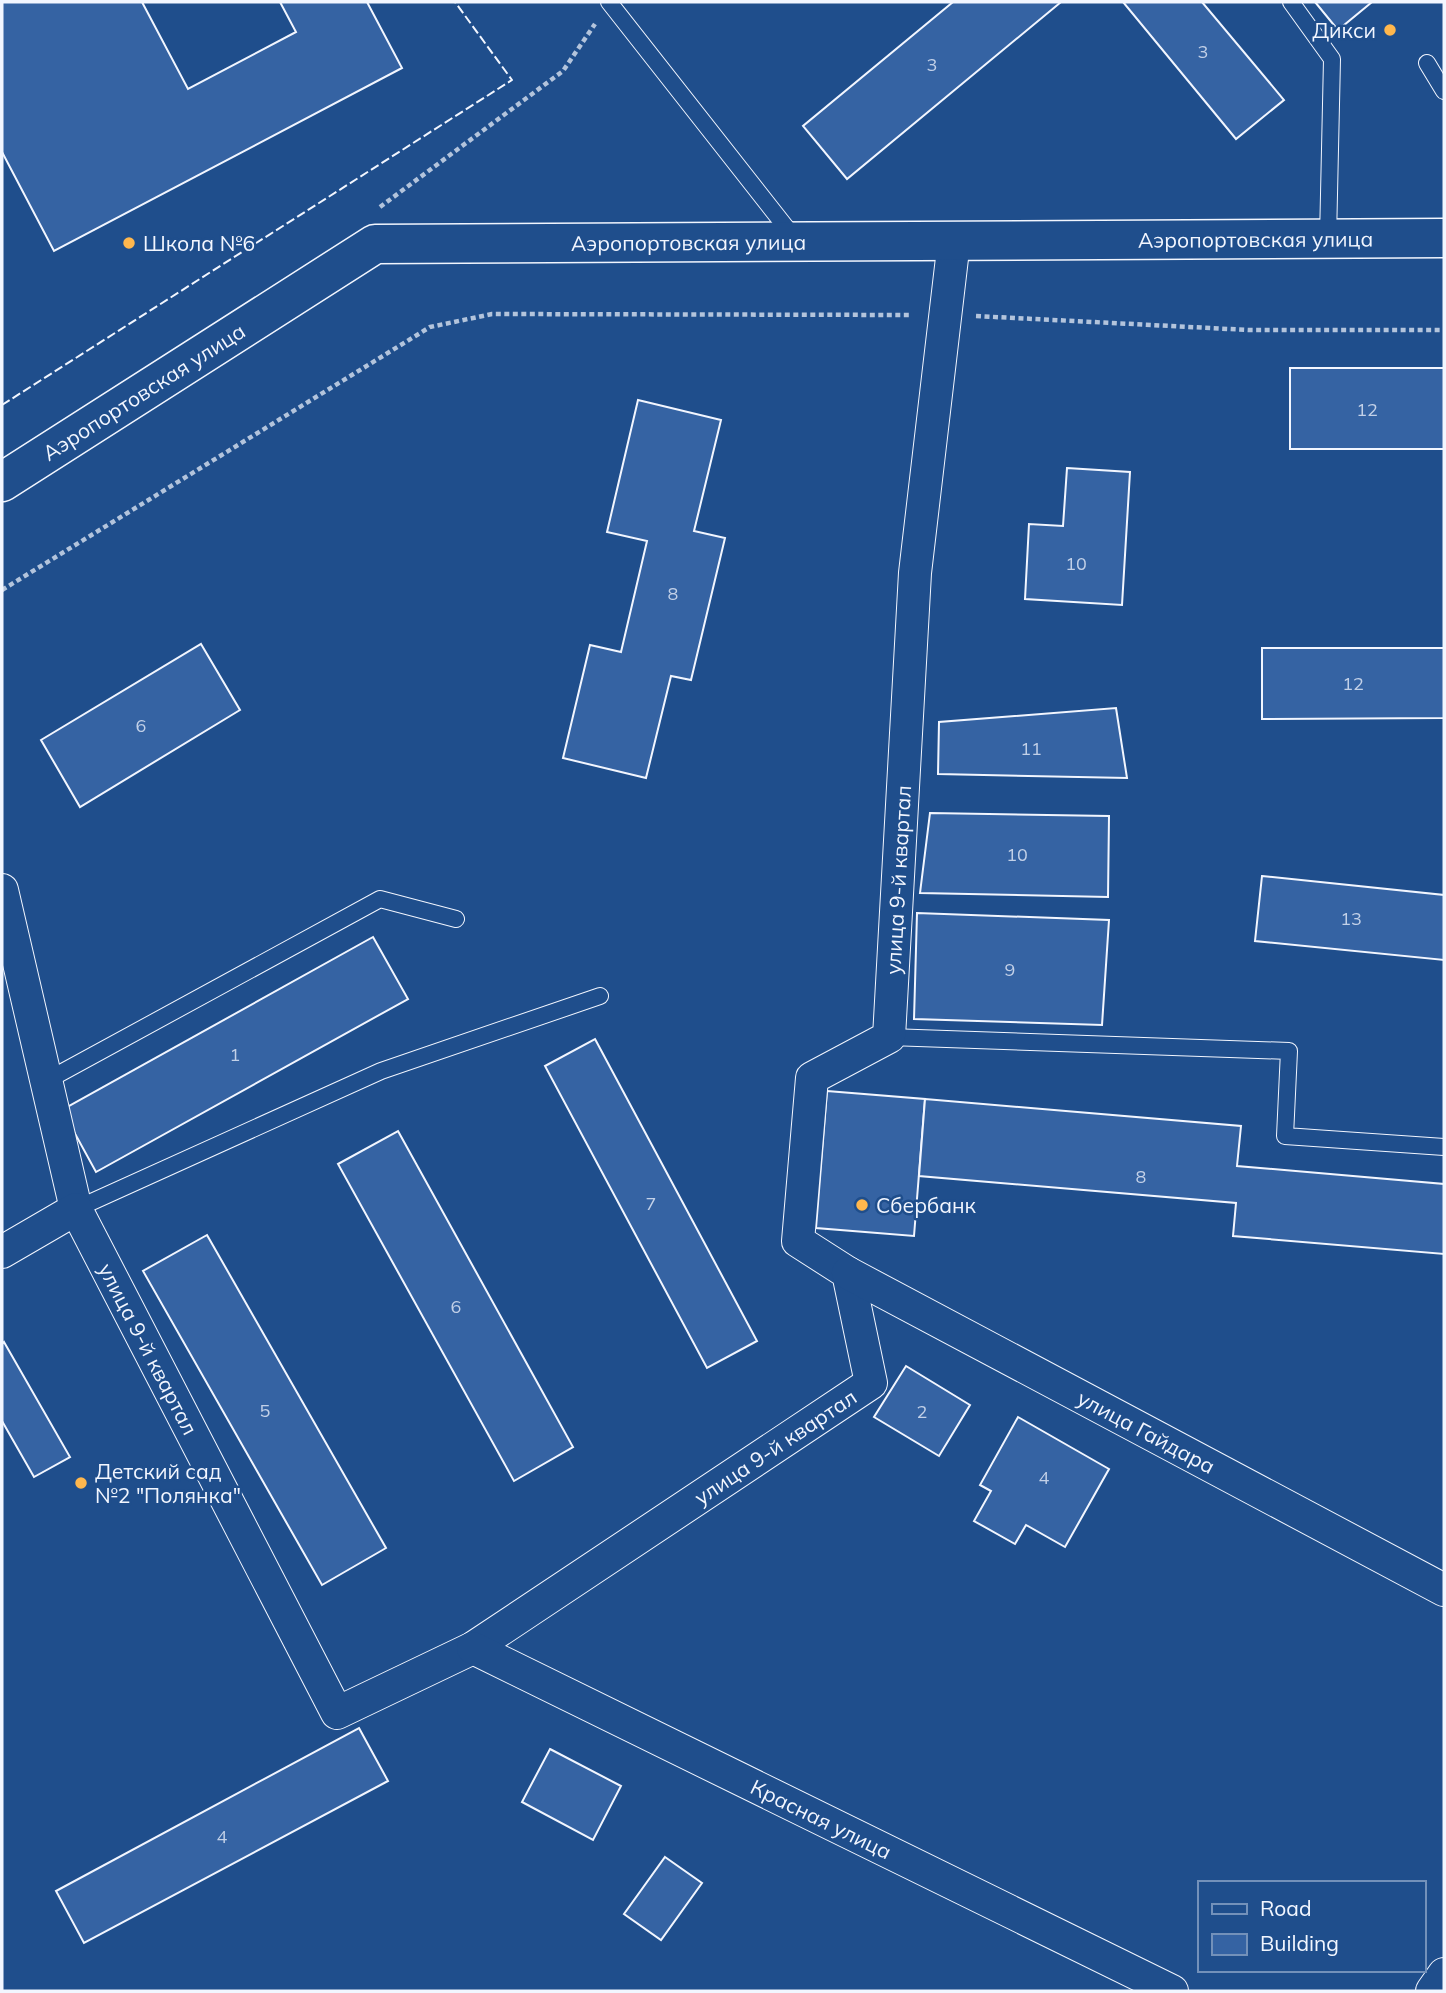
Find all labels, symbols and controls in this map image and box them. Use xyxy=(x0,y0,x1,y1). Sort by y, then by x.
place label: Дикси xyxy=(1312,17,1376,43)
marker: Дикси xyxy=(1382,22,1398,38)
house number: 3 xyxy=(1198,40,1208,63)
house number: 3 xyxy=(927,53,937,76)
street label: Аэропортовская улица xyxy=(1138,225,1373,253)
street label: Аэропортовская улица xyxy=(571,229,806,256)
place label: Школа №6 xyxy=(143,230,255,256)
marker: Школа №6 xyxy=(121,235,137,251)
street label: Аэропортовская улица xyxy=(37,317,250,466)
house number: 12 xyxy=(1356,398,1378,421)
house number: 10 xyxy=(1065,552,1087,575)
house number: 8 xyxy=(668,582,678,605)
house number: 12 xyxy=(1342,672,1364,695)
house number: 6 xyxy=(136,714,146,737)
house number: 11 xyxy=(1020,737,1042,760)
street label: улица 9-й квартал xyxy=(880,784,916,975)
house number: 10 xyxy=(1006,843,1028,866)
house number: 13 xyxy=(1340,907,1362,930)
house number: 9 xyxy=(1005,958,1015,981)
house number: 1 xyxy=(230,1043,240,1066)
house number: 8 xyxy=(1136,1165,1146,1188)
house number: 7 xyxy=(646,1192,656,1215)
place label: Сбербанк xyxy=(876,1192,977,1218)
marker: Сбербанк xyxy=(854,1197,870,1213)
street label: улица 9-й квартал xyxy=(93,1259,204,1439)
house number: 6 xyxy=(451,1295,461,1318)
street label: улица 9-й квартал xyxy=(689,1383,861,1510)
street label: улица Гайдара xyxy=(1073,1385,1220,1479)
house number: 5 xyxy=(260,1399,271,1422)
house number: 2 xyxy=(917,1400,927,1423)
place label: Детский сад №2 "Полянка" xyxy=(95,1458,241,1508)
house number: 4 xyxy=(1039,1466,1050,1489)
marker: Детский сад №2 "Полянка" xyxy=(73,1475,89,1491)
street label: Красная улица xyxy=(747,1773,896,1864)
house number: 4 xyxy=(217,1825,228,1848)
legend xyxy=(1198,1881,1425,1972)
text: Road xyxy=(1260,1895,1311,1921)
text: Building xyxy=(1260,1930,1339,1956)

